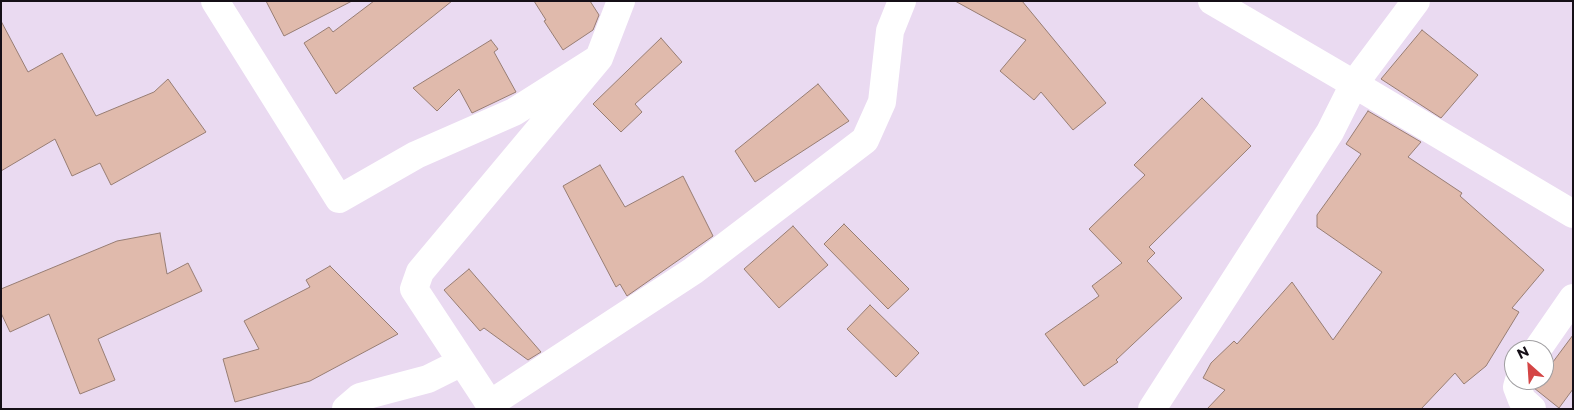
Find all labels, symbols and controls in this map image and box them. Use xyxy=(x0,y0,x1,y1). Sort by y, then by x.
north arrow xyxy=(1504,340,1554,390)
text: N xyxy=(1514,342,1532,363)

